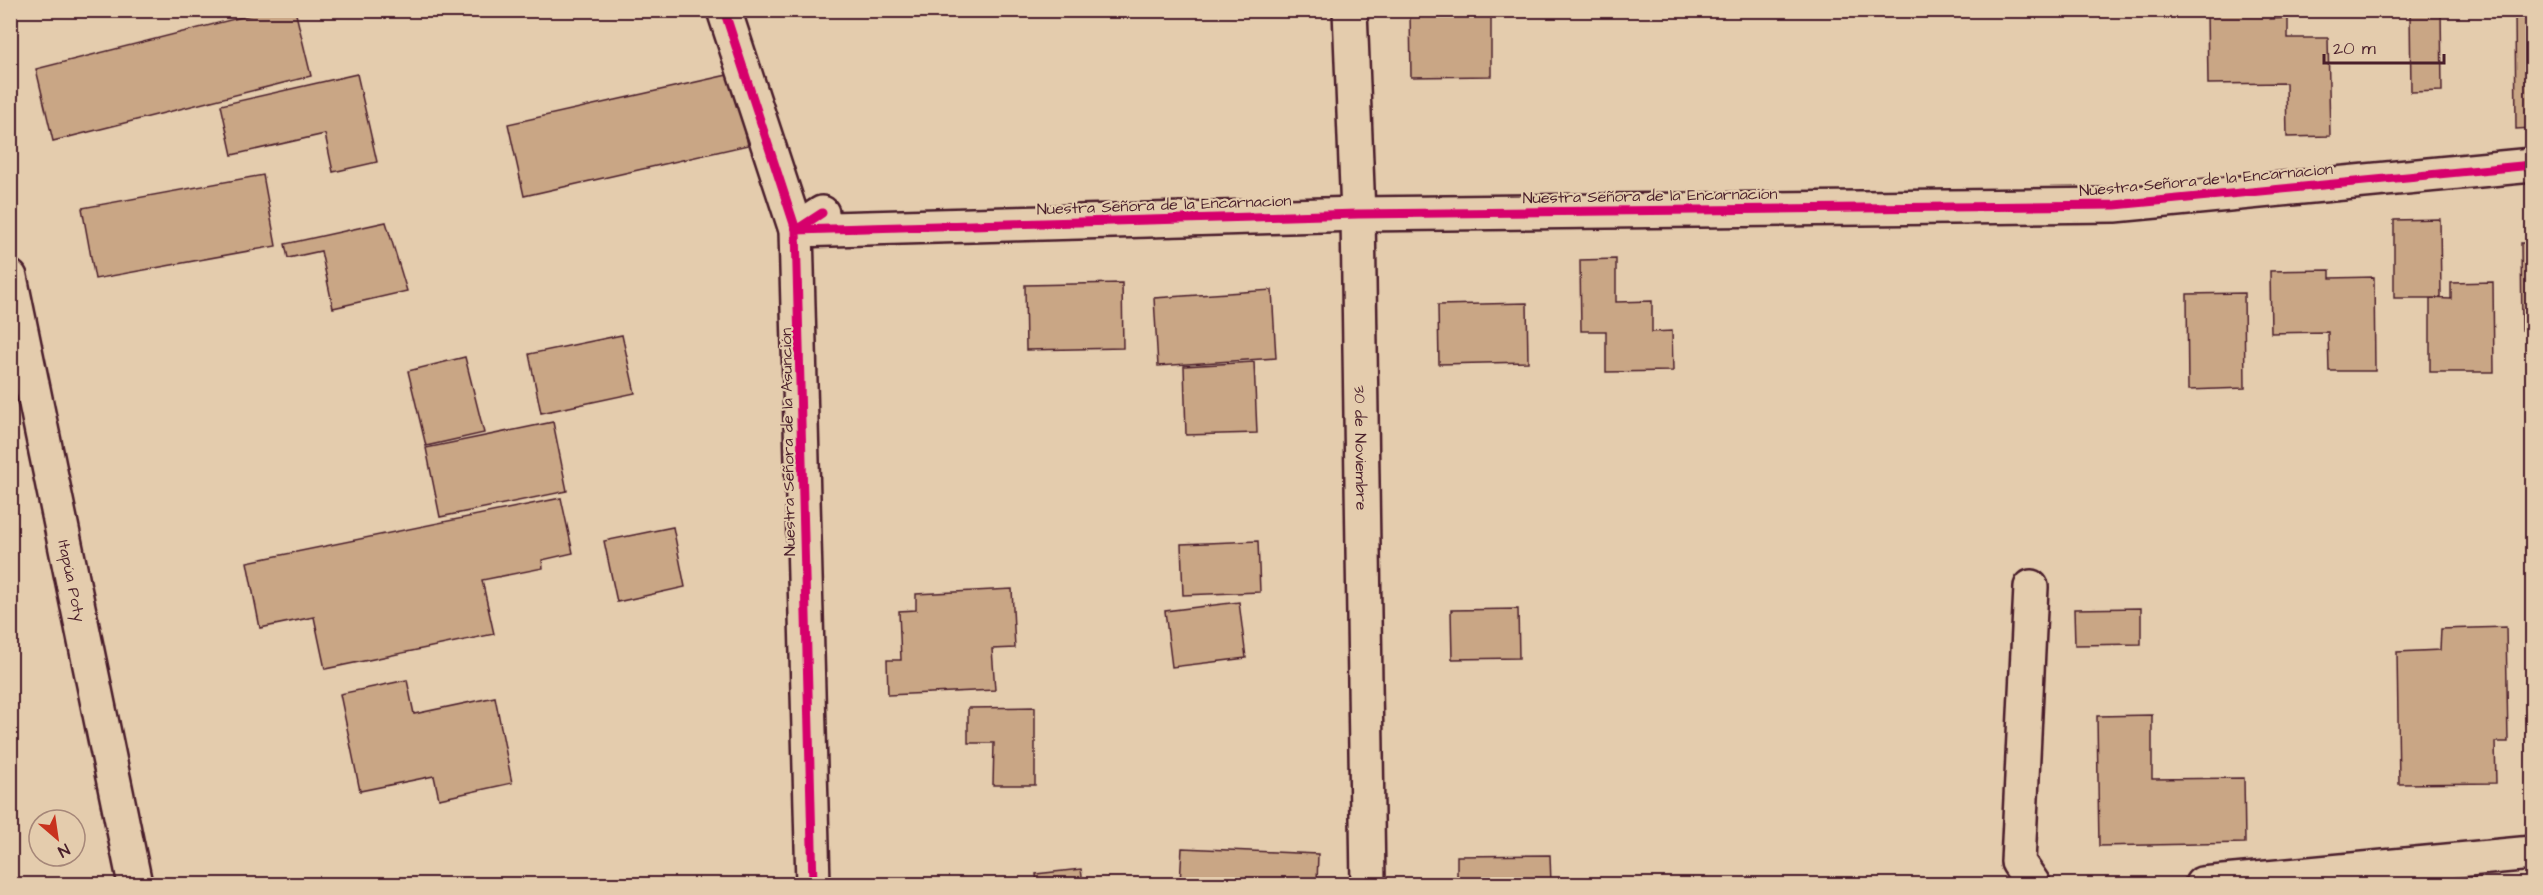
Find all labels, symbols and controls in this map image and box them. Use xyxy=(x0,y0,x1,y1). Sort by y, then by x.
scale bar xyxy=(2324,27,2444,65)
text: 20 m xyxy=(2333,36,2376,61)
street label: Nuestra Señora de la Encarnacion xyxy=(2078,158,2334,202)
street label: Nuestra Señora de la Encarnacion xyxy=(1523,183,1777,209)
street label: Nuestra Señora de la Encarnacion xyxy=(1036,190,1292,220)
street label: Nuestra Señora de la Asunción xyxy=(775,328,801,556)
street label: 30 de Noviembre xyxy=(1349,385,1372,511)
street label: Itapúa Poty xyxy=(52,538,91,624)
north arrow xyxy=(27,808,87,868)
text: N xyxy=(54,838,74,862)

